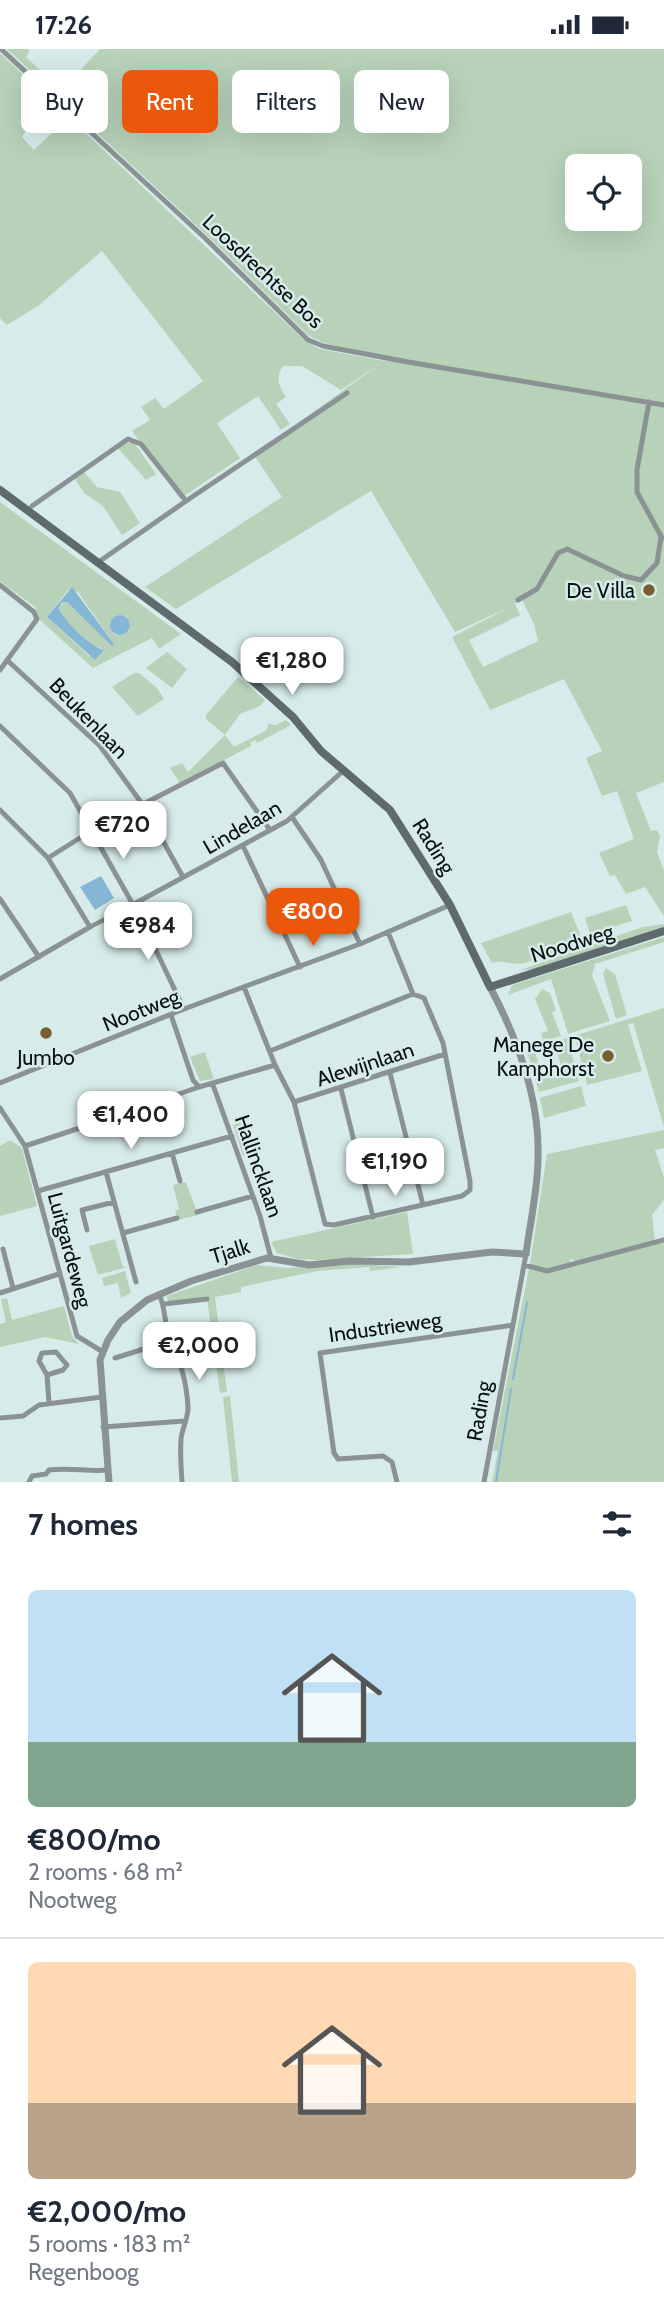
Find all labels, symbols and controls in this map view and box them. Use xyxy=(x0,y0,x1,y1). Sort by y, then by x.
text: 17:26 xyxy=(35,9,92,41)
chip: Buy xyxy=(21,70,108,133)
chip: Rent xyxy=(122,70,218,133)
chip: Filters xyxy=(232,70,340,133)
chip: New xyxy=(354,70,449,133)
map controls xyxy=(565,154,642,231)
button: locate xyxy=(565,154,642,231)
street label: Loosdrechtse Bos xyxy=(198,209,329,333)
place label: De Villa xyxy=(566,578,635,603)
marker: De Villa xyxy=(641,582,657,598)
pin: €1,280 xyxy=(235,637,349,697)
text: €1,280 xyxy=(257,646,327,674)
street label: Beukenlaan xyxy=(44,672,134,764)
street label: Lindelaan xyxy=(199,795,285,859)
pin: €720 xyxy=(82,801,164,861)
text: €720 xyxy=(96,810,150,838)
street label: Rading xyxy=(407,814,461,879)
pin: €800 xyxy=(272,888,354,948)
text: €800 xyxy=(282,897,344,925)
pin: €984 xyxy=(107,902,189,962)
text: €984 xyxy=(120,911,176,939)
street label: Noodweg xyxy=(527,918,617,967)
street label: Nootweg xyxy=(99,983,184,1037)
marker: Jumbo xyxy=(38,1025,54,1041)
place label: Manege De Kamphorst xyxy=(493,1032,594,1081)
street label: Alewijnlaan xyxy=(313,1036,417,1092)
place label: Jumbo xyxy=(16,1045,75,1070)
marker: Manege De Kamphorst xyxy=(600,1048,616,1064)
pin: €1,400 xyxy=(74,1091,188,1151)
text: €1,400 xyxy=(93,1100,169,1128)
street label: Hallincklaan xyxy=(230,1112,288,1220)
pin: €1,190 xyxy=(338,1139,452,1198)
text: €1,190 xyxy=(362,1147,428,1175)
street label: Luitgardeweg xyxy=(43,1190,98,1311)
street label: Tjalk xyxy=(207,1233,254,1270)
street label: Industrieweg xyxy=(327,1307,443,1347)
pin: €2,000 xyxy=(142,1323,256,1382)
text: €2,000 xyxy=(159,1331,239,1359)
street label: Rading xyxy=(461,1378,497,1443)
icon: filters xyxy=(598,1505,636,1543)
text: 7 homes xyxy=(28,1506,138,1543)
icon: home xyxy=(269,1635,395,1761)
text: €800/mo xyxy=(28,1821,160,1858)
text: 2 rooms · 68 m² xyxy=(28,1858,183,1886)
text: Nootweg xyxy=(28,1886,117,1914)
icon: home xyxy=(269,2007,395,2133)
text: €2,000/mo xyxy=(28,2193,186,2230)
text: 5 rooms · 183 m² xyxy=(28,2230,190,2258)
text: Regenboog xyxy=(28,2258,139,2286)

